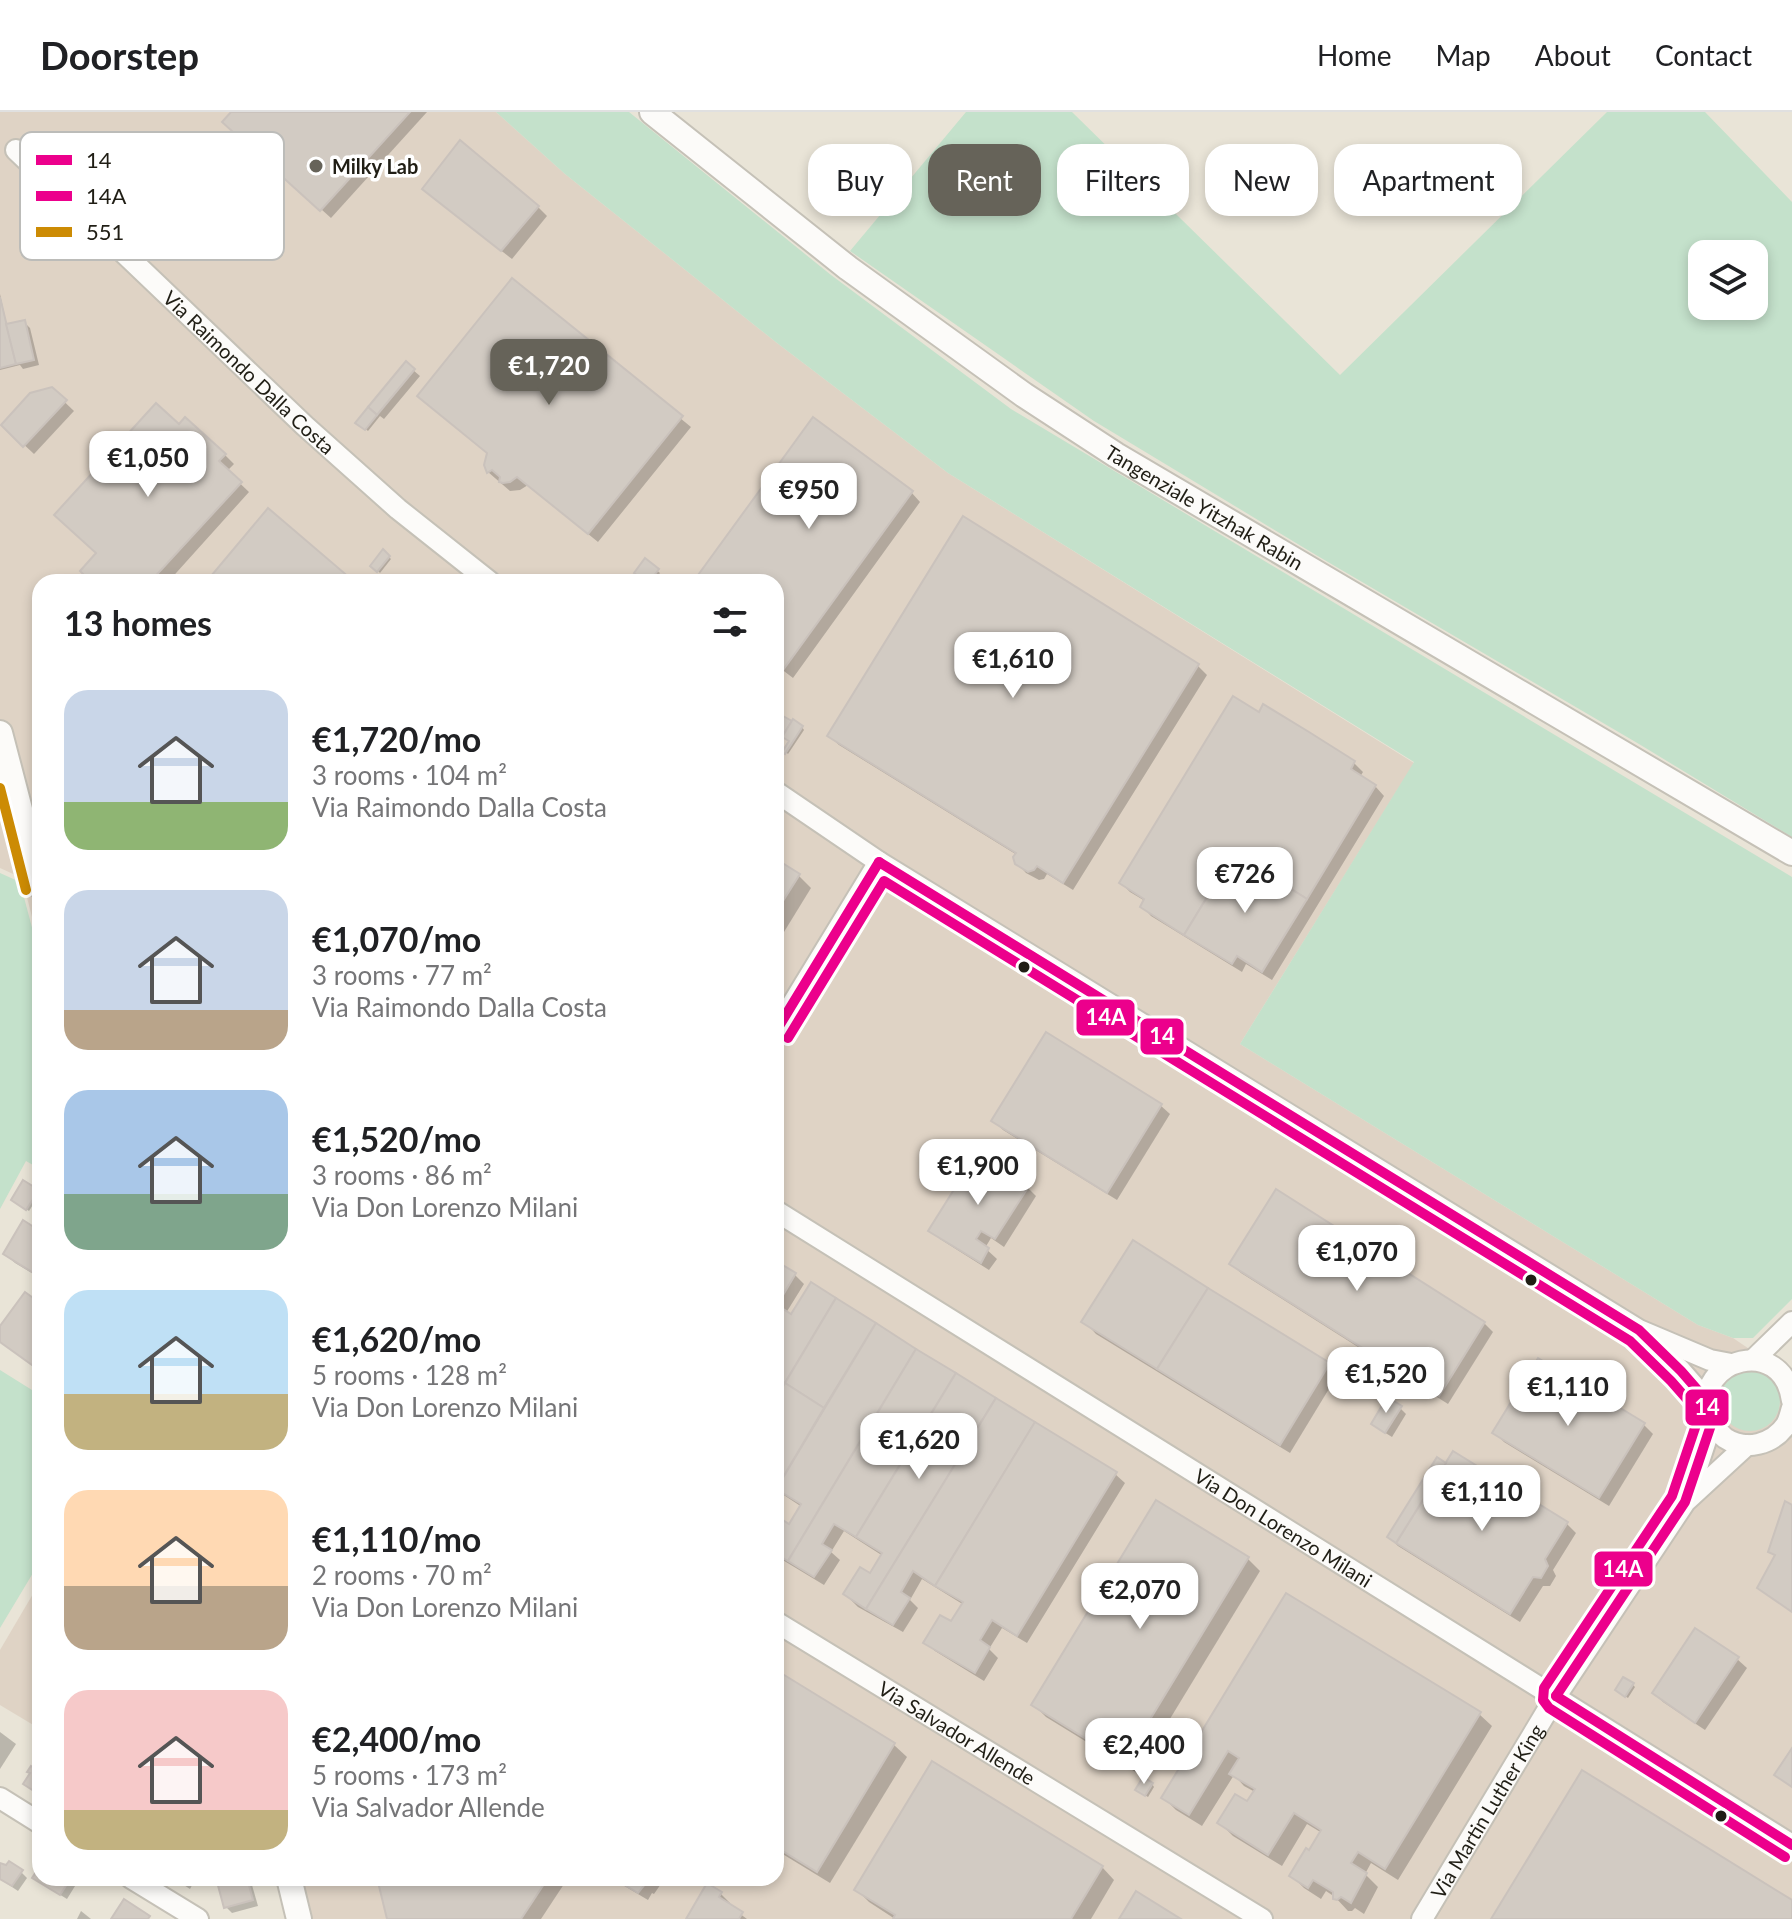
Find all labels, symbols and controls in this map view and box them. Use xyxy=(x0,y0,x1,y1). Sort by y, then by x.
text: Doorstep xyxy=(40,32,199,78)
text: Home xyxy=(1317,38,1392,72)
text: Map xyxy=(1436,38,1491,72)
text: About xyxy=(1535,38,1611,72)
text: Contact xyxy=(1655,38,1752,72)
legend xyxy=(20,132,284,260)
chip: Buy xyxy=(808,144,912,216)
chip: Rent xyxy=(928,144,1041,216)
chip: Filters xyxy=(1057,144,1189,216)
chip: New xyxy=(1205,144,1318,216)
chip: Apartment xyxy=(1334,144,1522,216)
text: 14 xyxy=(86,146,112,173)
place label: Milky Lab xyxy=(332,154,418,178)
marker: Milky Lab xyxy=(307,157,325,175)
text: 14A xyxy=(86,182,127,209)
text: 551 xyxy=(86,218,124,245)
map controls xyxy=(1688,240,1768,320)
button: layers xyxy=(1688,240,1768,320)
street label: Via Raimondo Dalla Costa xyxy=(158,285,340,459)
pin: €1,720 xyxy=(484,339,614,407)
text: €1,720 xyxy=(508,349,590,381)
pin: €1,050 xyxy=(83,431,213,499)
street label: Tangenziale Yitzhak Rabin xyxy=(1101,439,1308,575)
text: €1,050 xyxy=(107,441,189,473)
pin: €950 xyxy=(762,463,856,531)
text: €950 xyxy=(779,473,839,505)
icon: filters xyxy=(708,600,752,644)
text: 13 homes xyxy=(64,602,212,643)
pin: €1,610 xyxy=(948,632,1078,700)
text: €1,610 xyxy=(972,642,1054,674)
text: €1,720/mo xyxy=(312,718,481,759)
icon: home xyxy=(128,722,224,818)
text: 3 rooms · 104 m² xyxy=(312,759,507,791)
text: Via Raimondo Dalla Costa xyxy=(312,791,607,823)
pin: €726 xyxy=(1198,847,1292,915)
text: €726 xyxy=(1215,857,1275,889)
text: €1,070/mo xyxy=(312,918,481,959)
icon: home xyxy=(128,922,224,1018)
text: 3 rooms · 77 m² xyxy=(312,959,492,991)
unlabelled marker xyxy=(1016,959,1032,975)
text: Via Raimondo Dalla Costa xyxy=(312,991,607,1023)
line badge: 14A xyxy=(1075,998,1136,1037)
text: 14A xyxy=(1086,1003,1127,1030)
line badge: 14 xyxy=(1139,1017,1185,1056)
text: 14 xyxy=(1149,1022,1175,1049)
text: €1,520/mo xyxy=(312,1118,481,1159)
icon: home xyxy=(128,1122,224,1218)
pin: €1,900 xyxy=(913,1139,1043,1207)
text: €1,900 xyxy=(937,1149,1019,1181)
text: 3 rooms · 86 m² xyxy=(312,1159,492,1191)
text: Via Don Lorenzo Milani xyxy=(312,1191,578,1223)
pin: €1,070 xyxy=(1292,1225,1422,1293)
text: €1,070 xyxy=(1316,1235,1398,1267)
unlabelled marker xyxy=(1523,1272,1539,1288)
text: €1,620/mo xyxy=(312,1318,481,1359)
icon: home xyxy=(128,1322,224,1418)
pin: €1,520 xyxy=(1321,1347,1451,1415)
text: €1,520 xyxy=(1345,1357,1427,1389)
text: 5 rooms · 128 m² xyxy=(312,1359,507,1391)
pin: €1,110 xyxy=(1503,1360,1633,1428)
text: €1,110 xyxy=(1527,1370,1609,1402)
line badge: 14 xyxy=(1684,1388,1730,1427)
text: Via Don Lorenzo Milani xyxy=(312,1391,578,1423)
text: 14 xyxy=(1694,1393,1720,1420)
pin: €1,620 xyxy=(854,1413,984,1481)
text: €1,620 xyxy=(878,1423,960,1455)
street label: Via Don Lorenzo Milani xyxy=(1190,1463,1377,1592)
pin: €1,110 xyxy=(1417,1465,1547,1533)
text: €1,110 xyxy=(1441,1475,1523,1507)
text: €1,110/mo xyxy=(312,1518,481,1559)
icon: home xyxy=(128,1522,224,1618)
line badge: 14A xyxy=(1593,1550,1654,1588)
text: 14A xyxy=(1603,1555,1644,1582)
text: 2 rooms · 70 m² xyxy=(312,1559,492,1591)
pin: €2,070 xyxy=(1075,1563,1205,1631)
text: €2,070 xyxy=(1099,1573,1181,1605)
text: Via Don Lorenzo Milani xyxy=(312,1591,578,1623)
street label: Via Salvador Allende xyxy=(874,1676,1040,1790)
text: €2,400/mo xyxy=(312,1718,481,1759)
pin: €2,400 xyxy=(1079,1718,1209,1786)
street label: Via Martin Luther King xyxy=(1425,1720,1548,1902)
icon: home xyxy=(128,1722,224,1818)
text: €2,400 xyxy=(1103,1728,1185,1760)
text: 5 rooms · 173 m² xyxy=(312,1759,507,1791)
text: Via Salvador Allende xyxy=(312,1791,545,1823)
unlabelled marker xyxy=(1713,1808,1729,1824)

